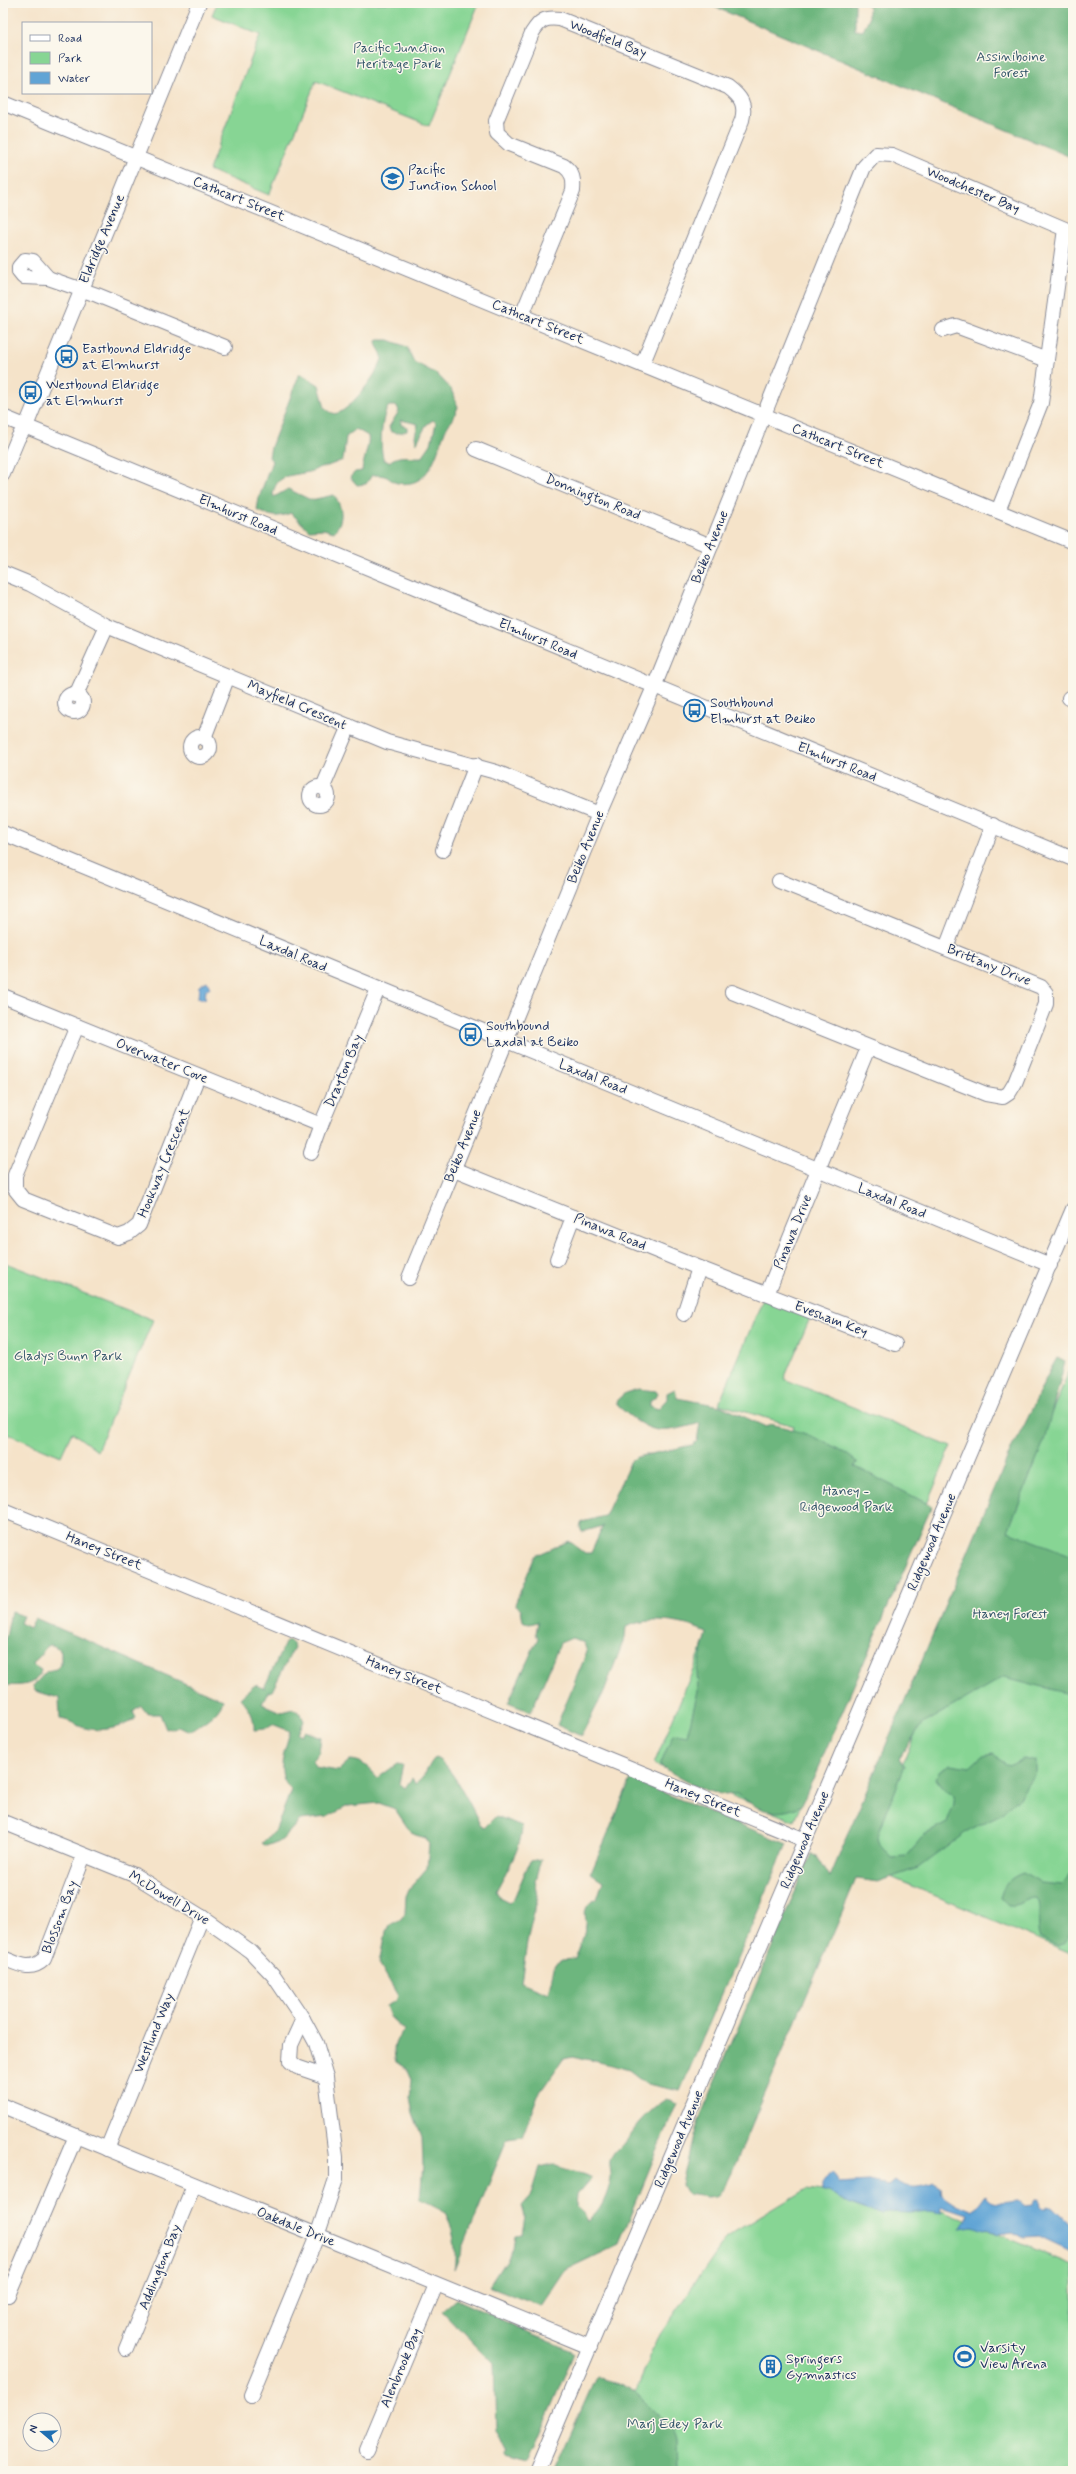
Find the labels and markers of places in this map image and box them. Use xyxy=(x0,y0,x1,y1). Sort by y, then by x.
place label: Pacific Junction School xyxy=(408,161,497,195)
school or university icon: Pacific Junction School xyxy=(379,165,405,191)
place label: Eastbound Eldridge at Elmhurst xyxy=(82,340,191,374)
bus stop icon: Eastbound Eldridge at Elmhurst xyxy=(54,344,80,370)
place label: Westbound Eldridge at Elmhurst xyxy=(46,376,159,410)
bus stop icon: Westbound Eldridge at Elmhurst xyxy=(17,380,43,406)
place label: Southbound Elmhurst at Beiko xyxy=(710,694,816,728)
bus stop icon: Southbound Elmhurst at Beiko xyxy=(681,698,707,724)
place label: Southbound Laxdal at Beiko xyxy=(486,1017,579,1051)
bus stop icon: Southbound Laxdal at Beiko xyxy=(458,1021,484,1047)
place label: Varsity View Arena xyxy=(980,2339,1047,2373)
sports icon: Varsity View Arena xyxy=(952,2343,978,2369)
place label: Springers Gymnastics xyxy=(786,2350,857,2384)
building icon: Springers Gymnastics xyxy=(757,2354,783,2380)

